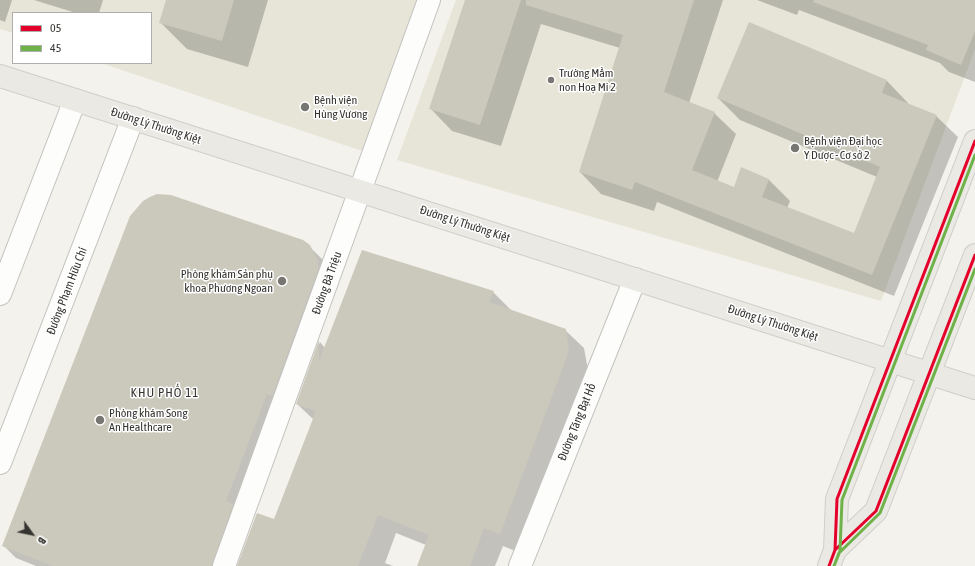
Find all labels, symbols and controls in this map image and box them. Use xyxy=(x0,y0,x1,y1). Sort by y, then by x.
legend xyxy=(12,12,152,64)
text: 05 xyxy=(50,21,61,35)
text: 45 xyxy=(50,41,61,55)
place label: Trường Mầm non Hoạ Mi 2 xyxy=(559,66,616,94)
marker: Trường Mầm non Hoạ Mi 2 xyxy=(546,75,556,85)
place label: Bệnh viện Hùng Vương xyxy=(314,93,368,121)
marker: Bệnh viện Hùng Vương xyxy=(299,101,311,113)
street label: Đường Lý Thường Kiệt xyxy=(109,105,203,147)
place label: Bệnh viện Đại học Y Dược - Cơ sở 2 xyxy=(804,134,882,162)
marker: Bệnh viện Đại học Y Dược - Cơ sở 2 xyxy=(789,142,801,154)
street label: Đường Lý Thường Kiệt xyxy=(418,203,512,245)
street label: Đường Phạm Hữu Chí xyxy=(44,245,90,337)
street label: Đường Bà Triệu xyxy=(309,250,345,316)
place label: Phòng khám Sản phụ khoa Phương Ngoan xyxy=(181,267,273,295)
marker: Phòng khám Sản phụ khoa Phương Ngoan xyxy=(276,275,288,287)
street label: Đường Lý Thường Kiệt xyxy=(726,302,820,344)
street label: Đường Tăng Bạt Hổ xyxy=(555,381,599,463)
district label: KHU PHỐ 11 xyxy=(131,385,199,401)
place label: Phòng khám Song An Healthcare xyxy=(109,406,188,434)
marker: Phòng khám Song An Healthcare xyxy=(94,414,106,426)
north arrow xyxy=(12,514,52,554)
text: B xyxy=(36,535,49,546)

